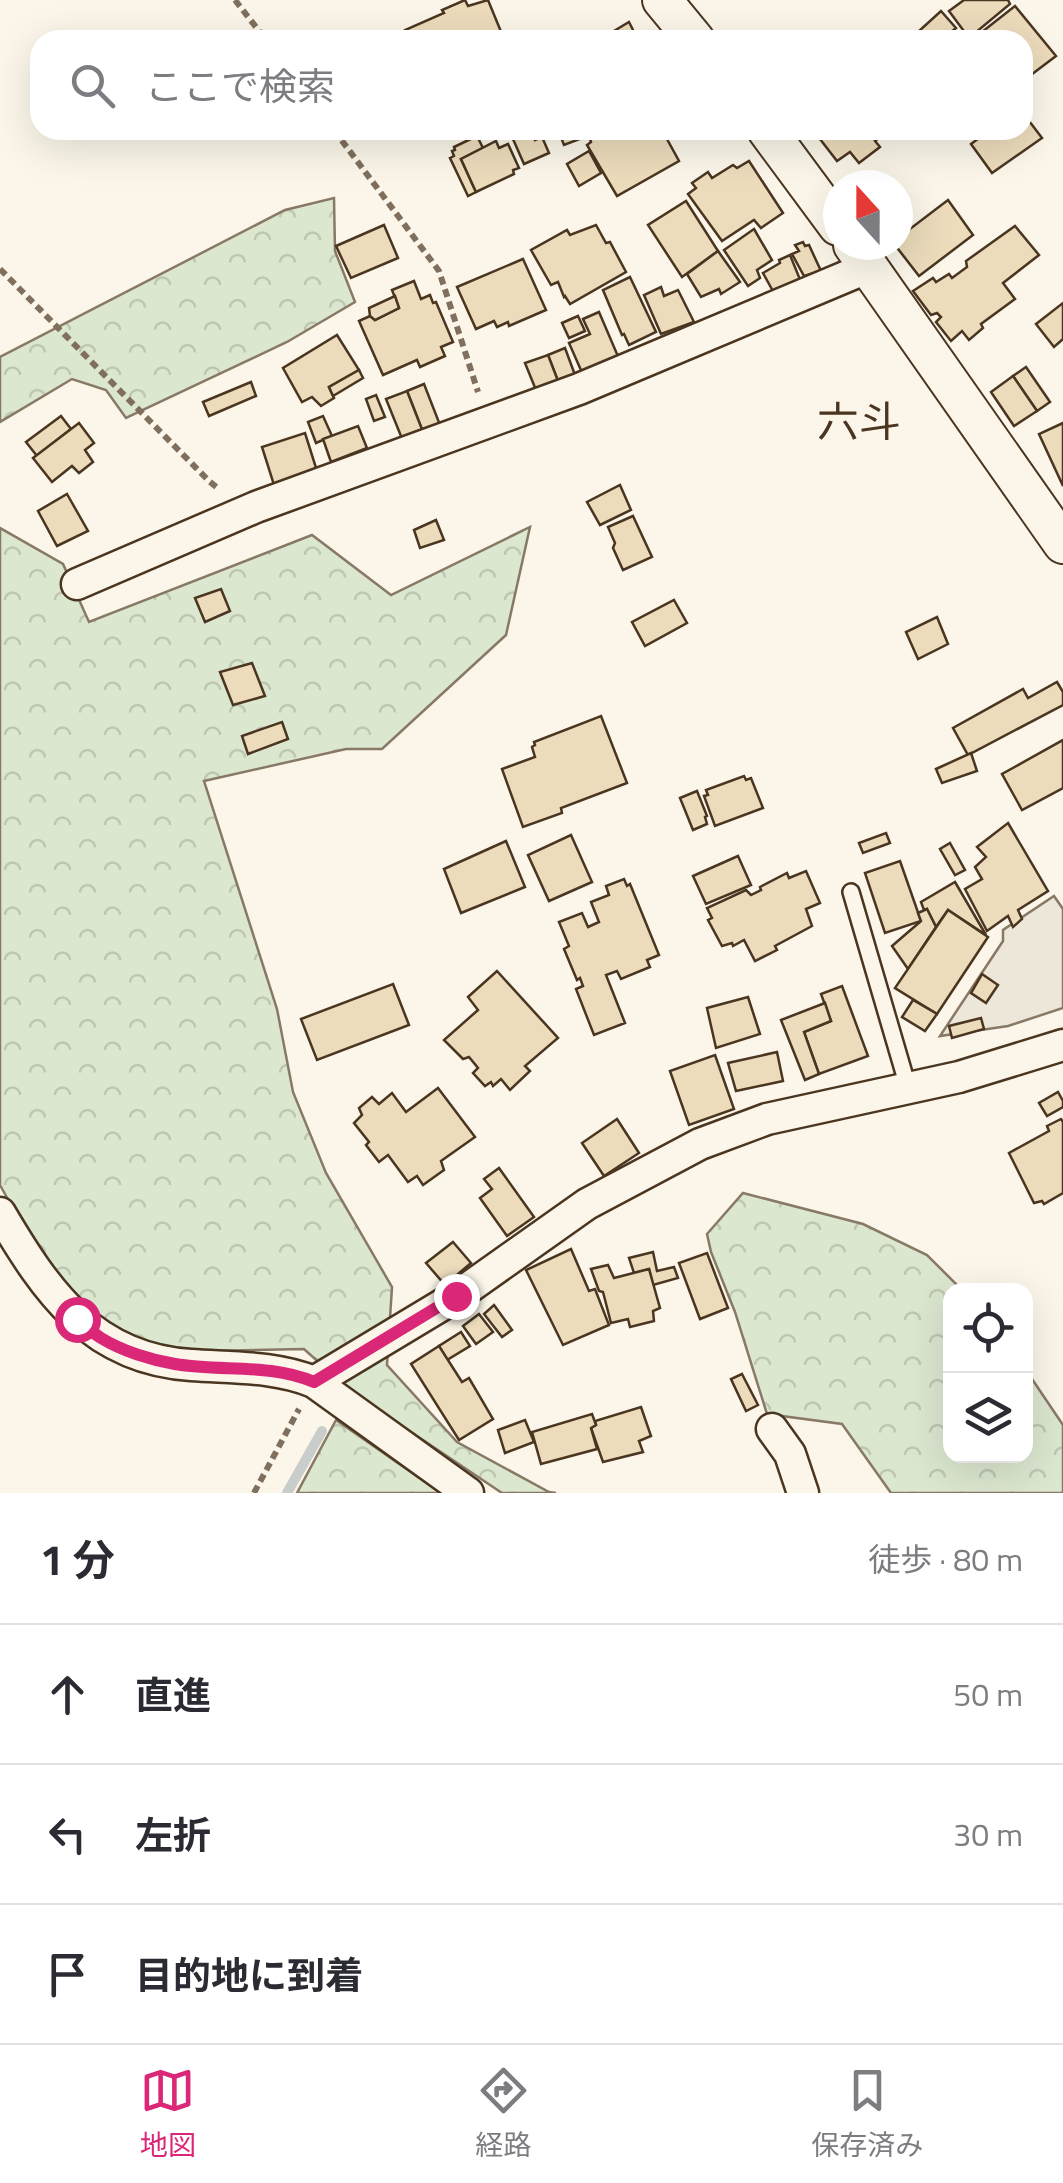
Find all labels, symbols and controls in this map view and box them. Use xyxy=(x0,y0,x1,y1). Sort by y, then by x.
search box xyxy=(30,30,1033,140)
text: ここで検索 xyxy=(145,57,335,115)
icon: search xyxy=(65,58,120,113)
north arrow xyxy=(823,170,913,260)
district label: 六斗 xyxy=(817,389,901,453)
route end xyxy=(434,1274,480,1320)
map controls xyxy=(943,1283,1033,1463)
button: locate xyxy=(943,1283,1033,1373)
route start xyxy=(55,1297,101,1343)
button: layers xyxy=(943,1373,1033,1463)
text: 1 分 xyxy=(40,1527,115,1591)
text: 徒歩 · 80 m xyxy=(868,1535,1023,1583)
text: 直進 xyxy=(135,1666,211,1724)
icon: ahead xyxy=(40,1667,95,1722)
text: 50 m xyxy=(953,1670,1023,1718)
text: 左折 xyxy=(135,1806,211,1864)
icon: left xyxy=(40,1807,95,1862)
text: 30 m xyxy=(953,1810,1023,1858)
text: 目的地に到着 xyxy=(135,1946,363,2004)
icon: arrive xyxy=(40,1947,95,2002)
tab: 地図 xyxy=(140,2063,196,2166)
tab: 経路 xyxy=(475,2063,531,2166)
tab: 保存済み xyxy=(811,2063,923,2166)

